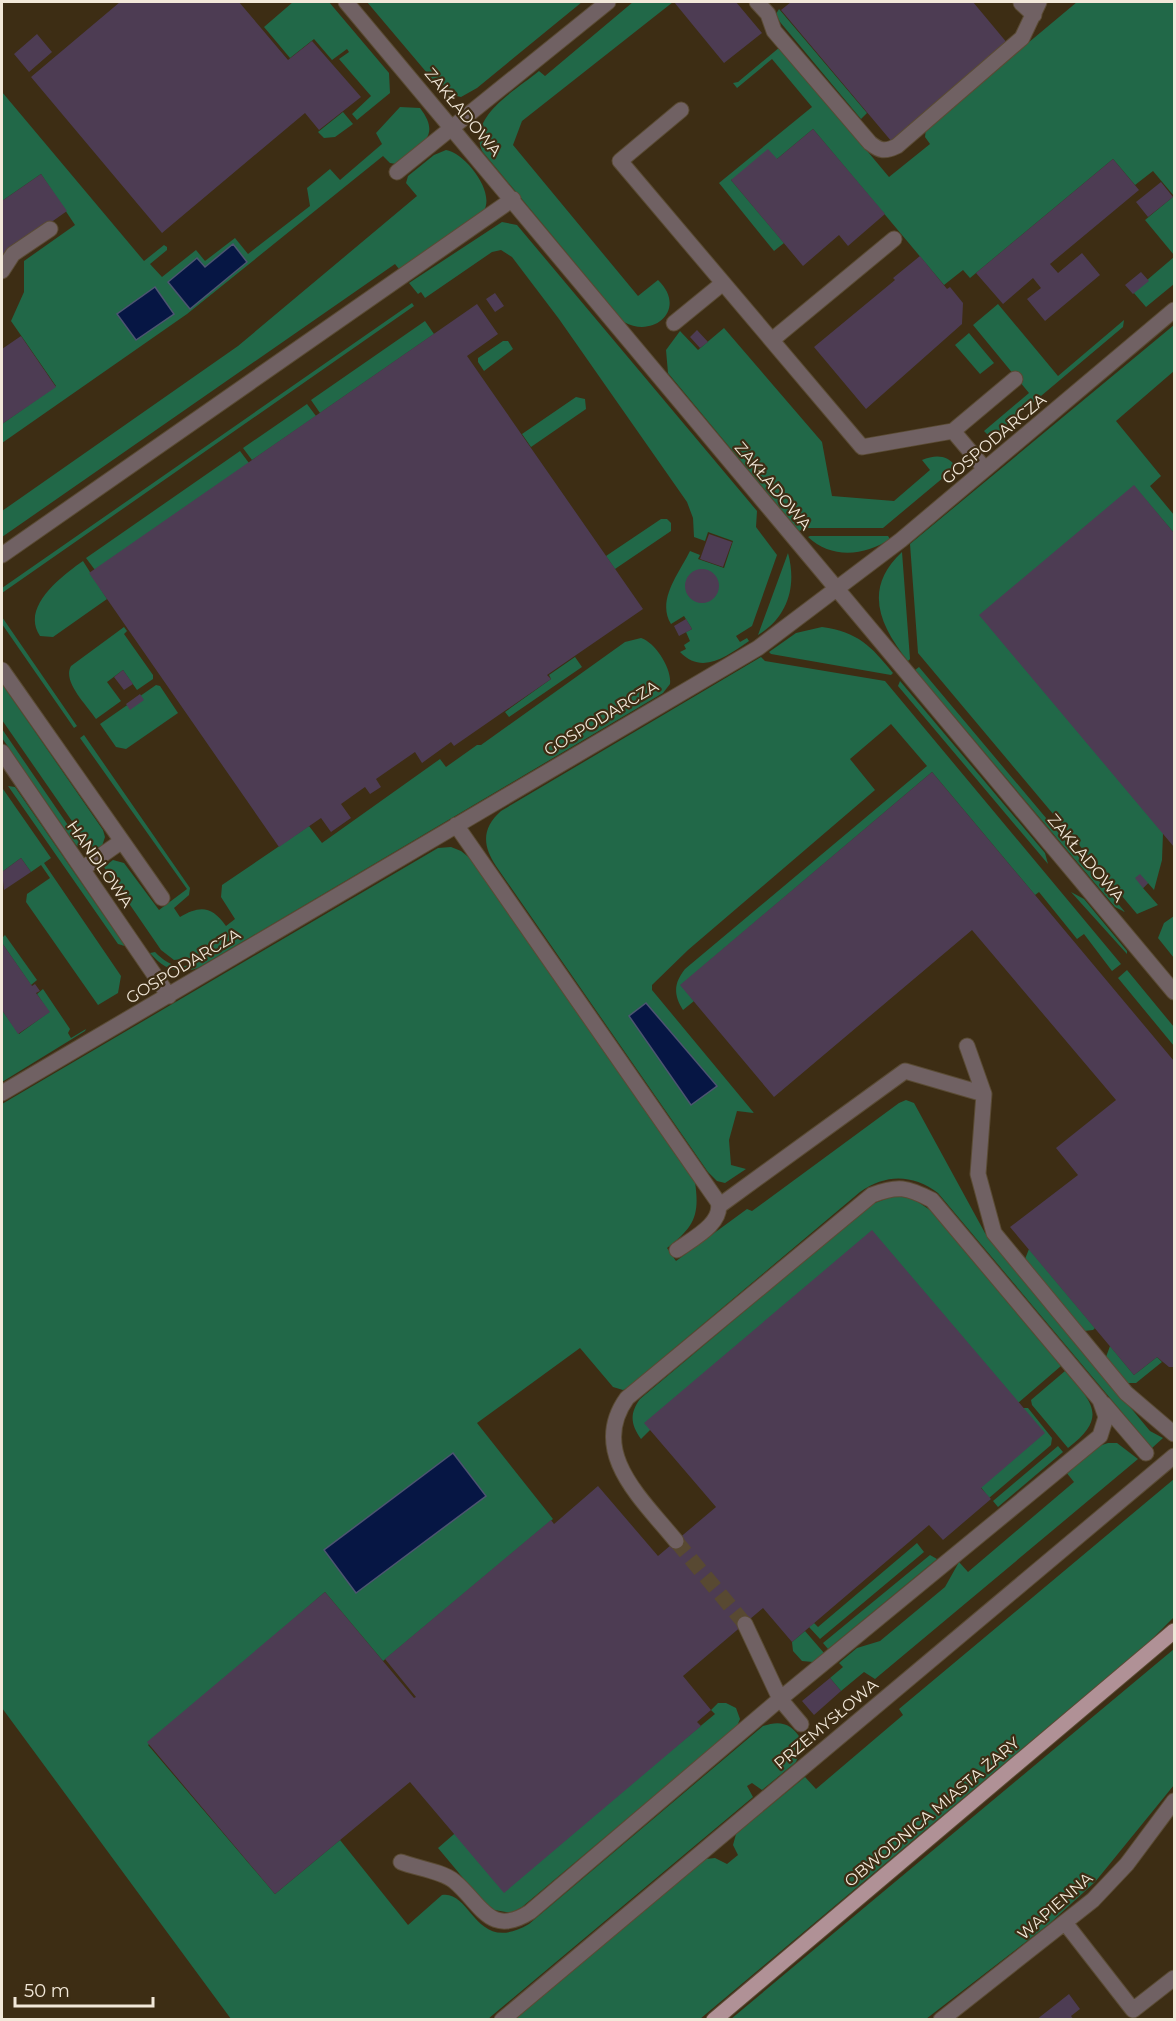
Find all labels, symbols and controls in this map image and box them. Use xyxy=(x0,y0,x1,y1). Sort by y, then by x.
street label: ZAKŁADOWA xyxy=(421,64,506,160)
street label: GOSPODARCZA xyxy=(938,390,1050,488)
street label: ZAKŁADOWA xyxy=(731,438,816,534)
street label: GOSPODARCZA xyxy=(540,676,662,760)
street label: ZAKŁADOWA xyxy=(1044,810,1129,906)
street label: HANDLOWA xyxy=(63,817,137,912)
street label: GOSPODARCZA xyxy=(122,924,244,1008)
street label: PRZEMYSŁOWA xyxy=(770,1675,882,1773)
street label: OBWODNICA MIASTA ŻARY xyxy=(841,1733,1024,1891)
street label: WAPIENNA xyxy=(1014,1868,1097,1944)
scale bar xyxy=(15,1970,153,2008)
text: 50 m xyxy=(24,1980,70,2002)

